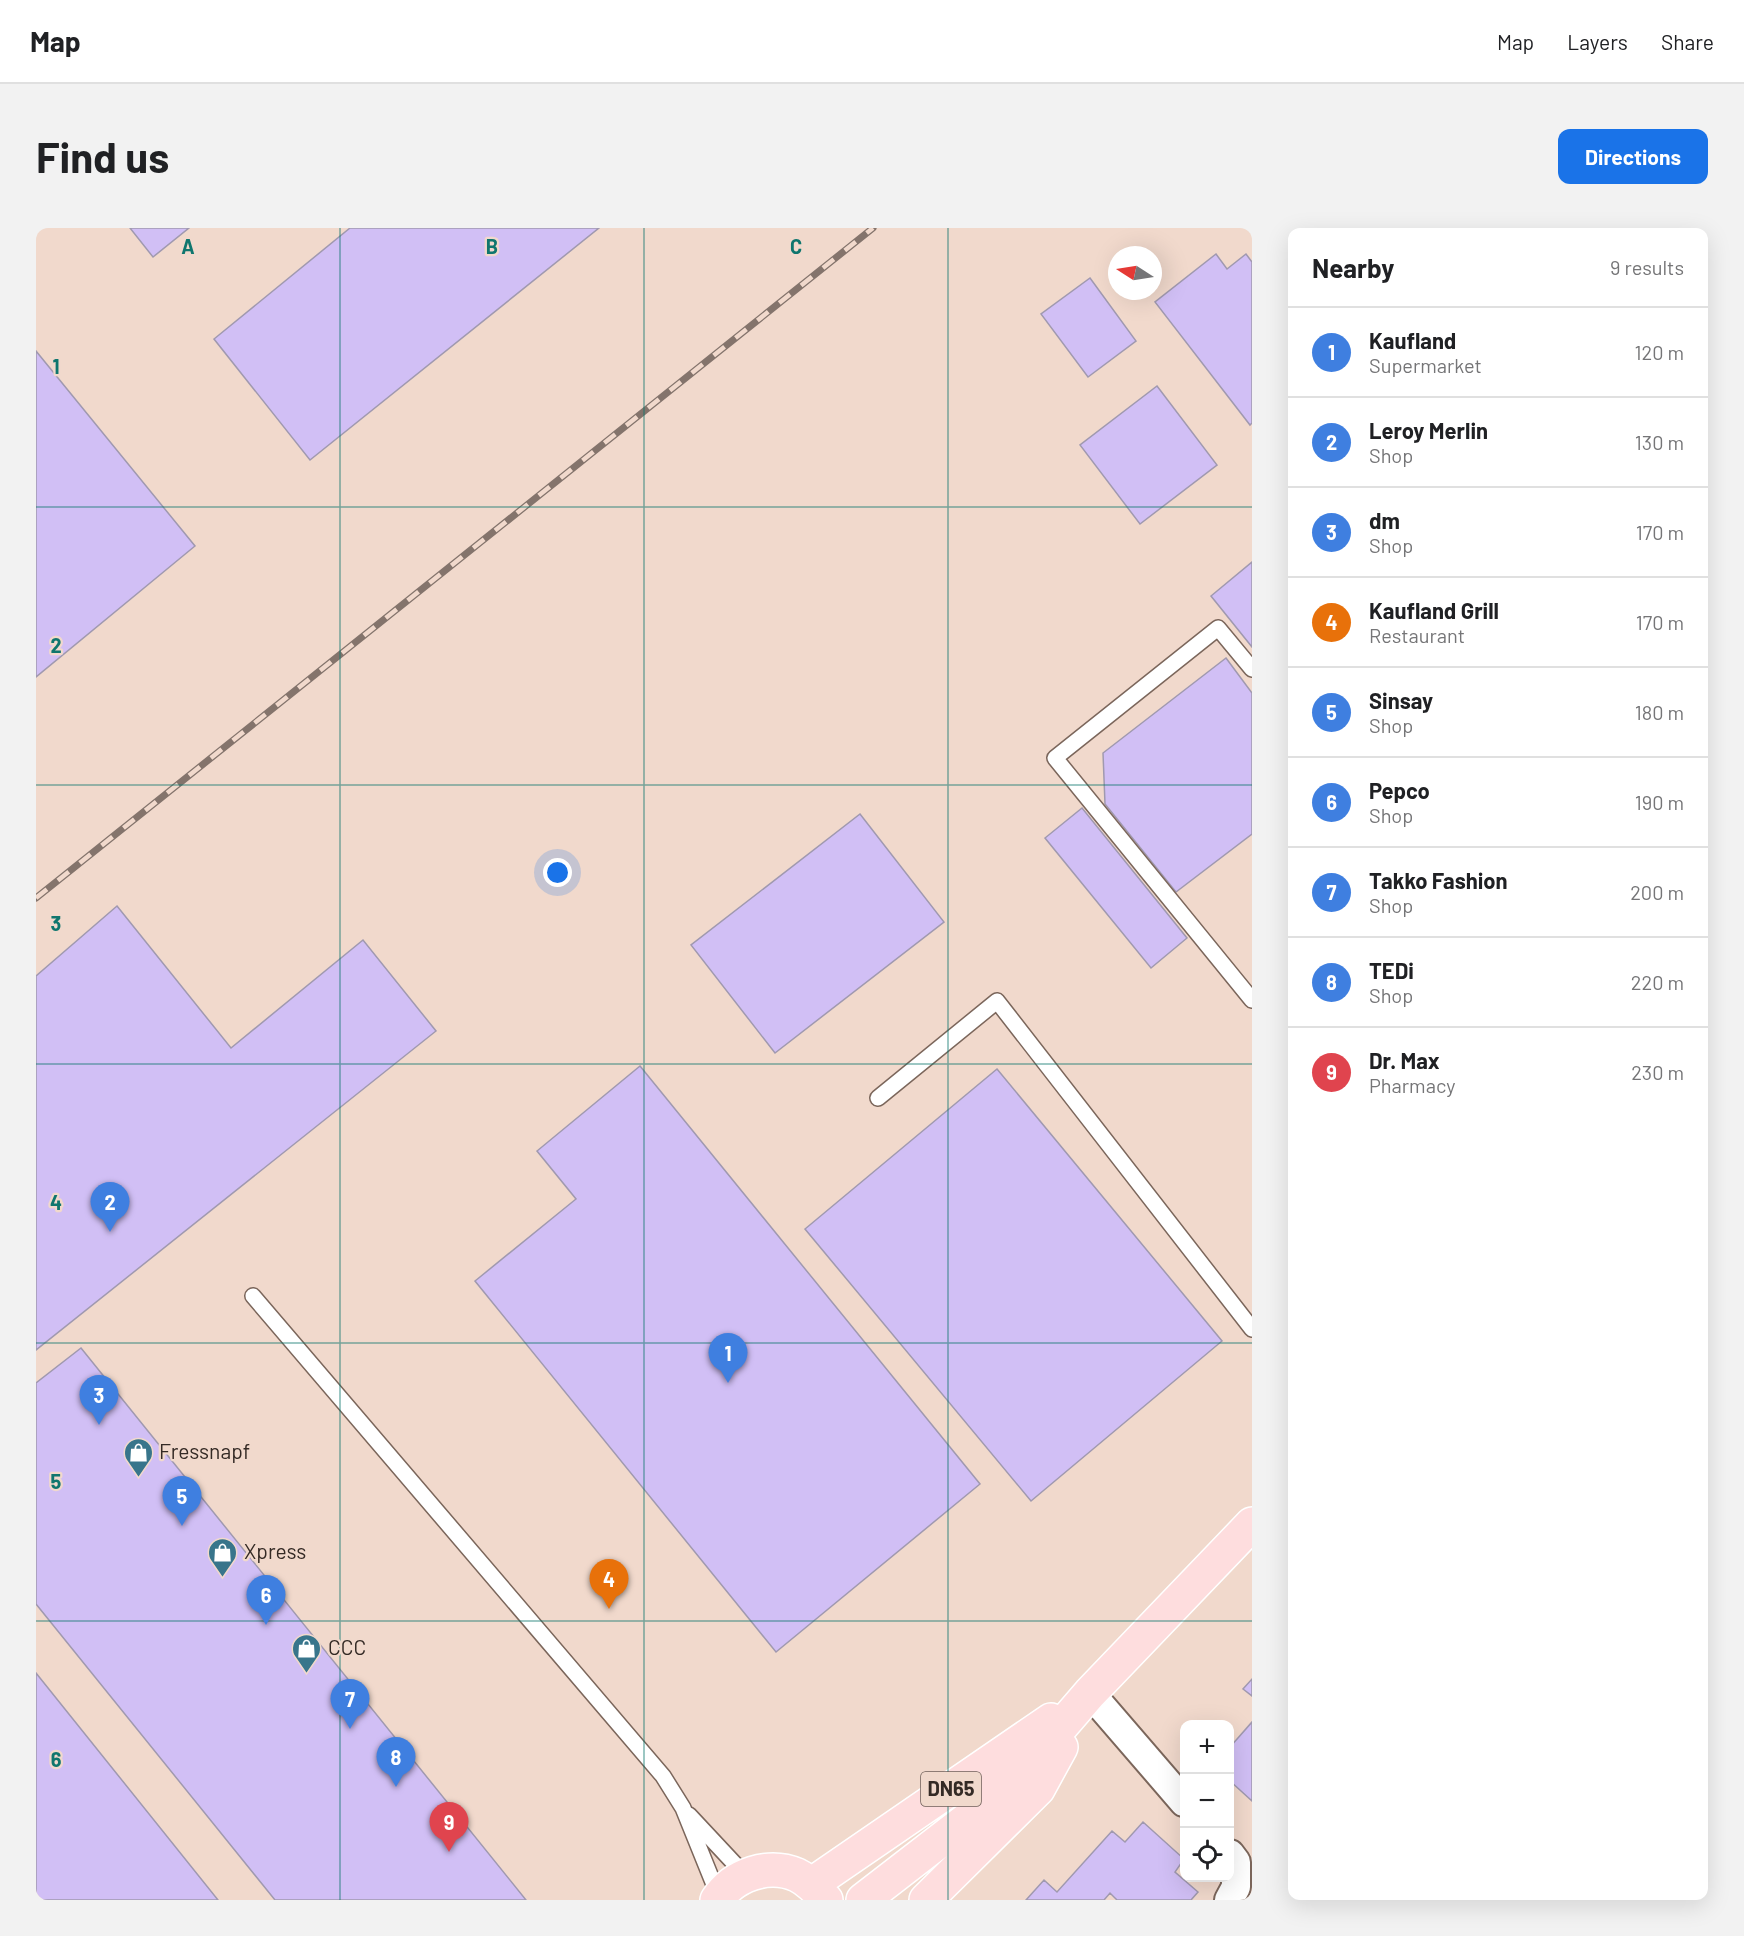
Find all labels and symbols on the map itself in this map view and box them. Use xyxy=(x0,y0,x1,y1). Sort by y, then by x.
text: A xyxy=(181,234,195,258)
text: B xyxy=(486,234,498,258)
text: C xyxy=(790,234,802,258)
north arrow xyxy=(1108,246,1162,300)
text: 1 xyxy=(52,354,60,378)
text: 2 xyxy=(50,633,62,657)
your location xyxy=(543,858,572,887)
text: 3 xyxy=(51,911,61,935)
pin: 2 xyxy=(90,1182,130,1232)
text: 4 xyxy=(50,1190,62,1214)
pin: 1 xyxy=(708,1334,748,1383)
pin: 3 xyxy=(80,1376,118,1425)
shop icon: Fressnapf xyxy=(122,1436,154,1478)
place label: Fressnapf xyxy=(159,1438,250,1463)
text: 5 xyxy=(51,1469,62,1493)
pin: 5 xyxy=(162,1476,202,1526)
shop icon: Xpress xyxy=(207,1536,239,1578)
place label: Xpress xyxy=(244,1538,306,1563)
pin: 4 xyxy=(590,1560,628,1609)
pin: 6 xyxy=(246,1576,286,1625)
shop icon: CCC xyxy=(291,1632,323,1674)
place label: CCC xyxy=(328,1634,366,1659)
pin: 7 xyxy=(330,1680,370,1729)
pin: 8 xyxy=(376,1738,416,1787)
text: 6 xyxy=(51,1747,62,1771)
road number: DN65 xyxy=(921,1772,981,1806)
pin: 9 xyxy=(430,1802,468,1852)

